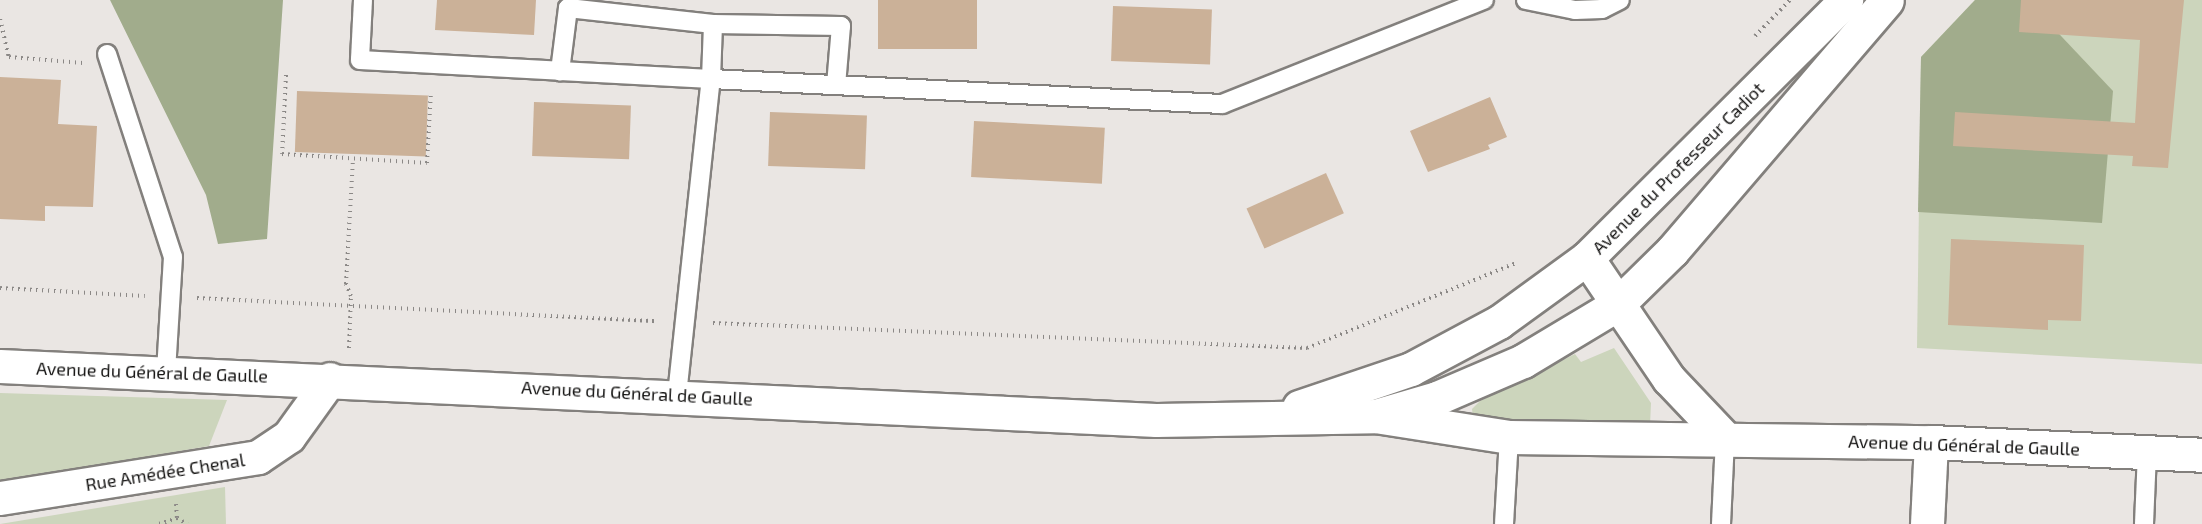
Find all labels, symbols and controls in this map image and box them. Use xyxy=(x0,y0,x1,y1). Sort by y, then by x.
street label: Avenue du Professeur Cadiot xyxy=(1587,77,1769,259)
street label: Avenue du Général de Gaulle xyxy=(36,357,268,387)
street label: Avenue du Général de Gaulle xyxy=(520,376,754,410)
street label: Avenue du Général de Gaulle xyxy=(1848,430,2080,460)
street label: Rue Amédée Chenal xyxy=(84,449,246,495)

